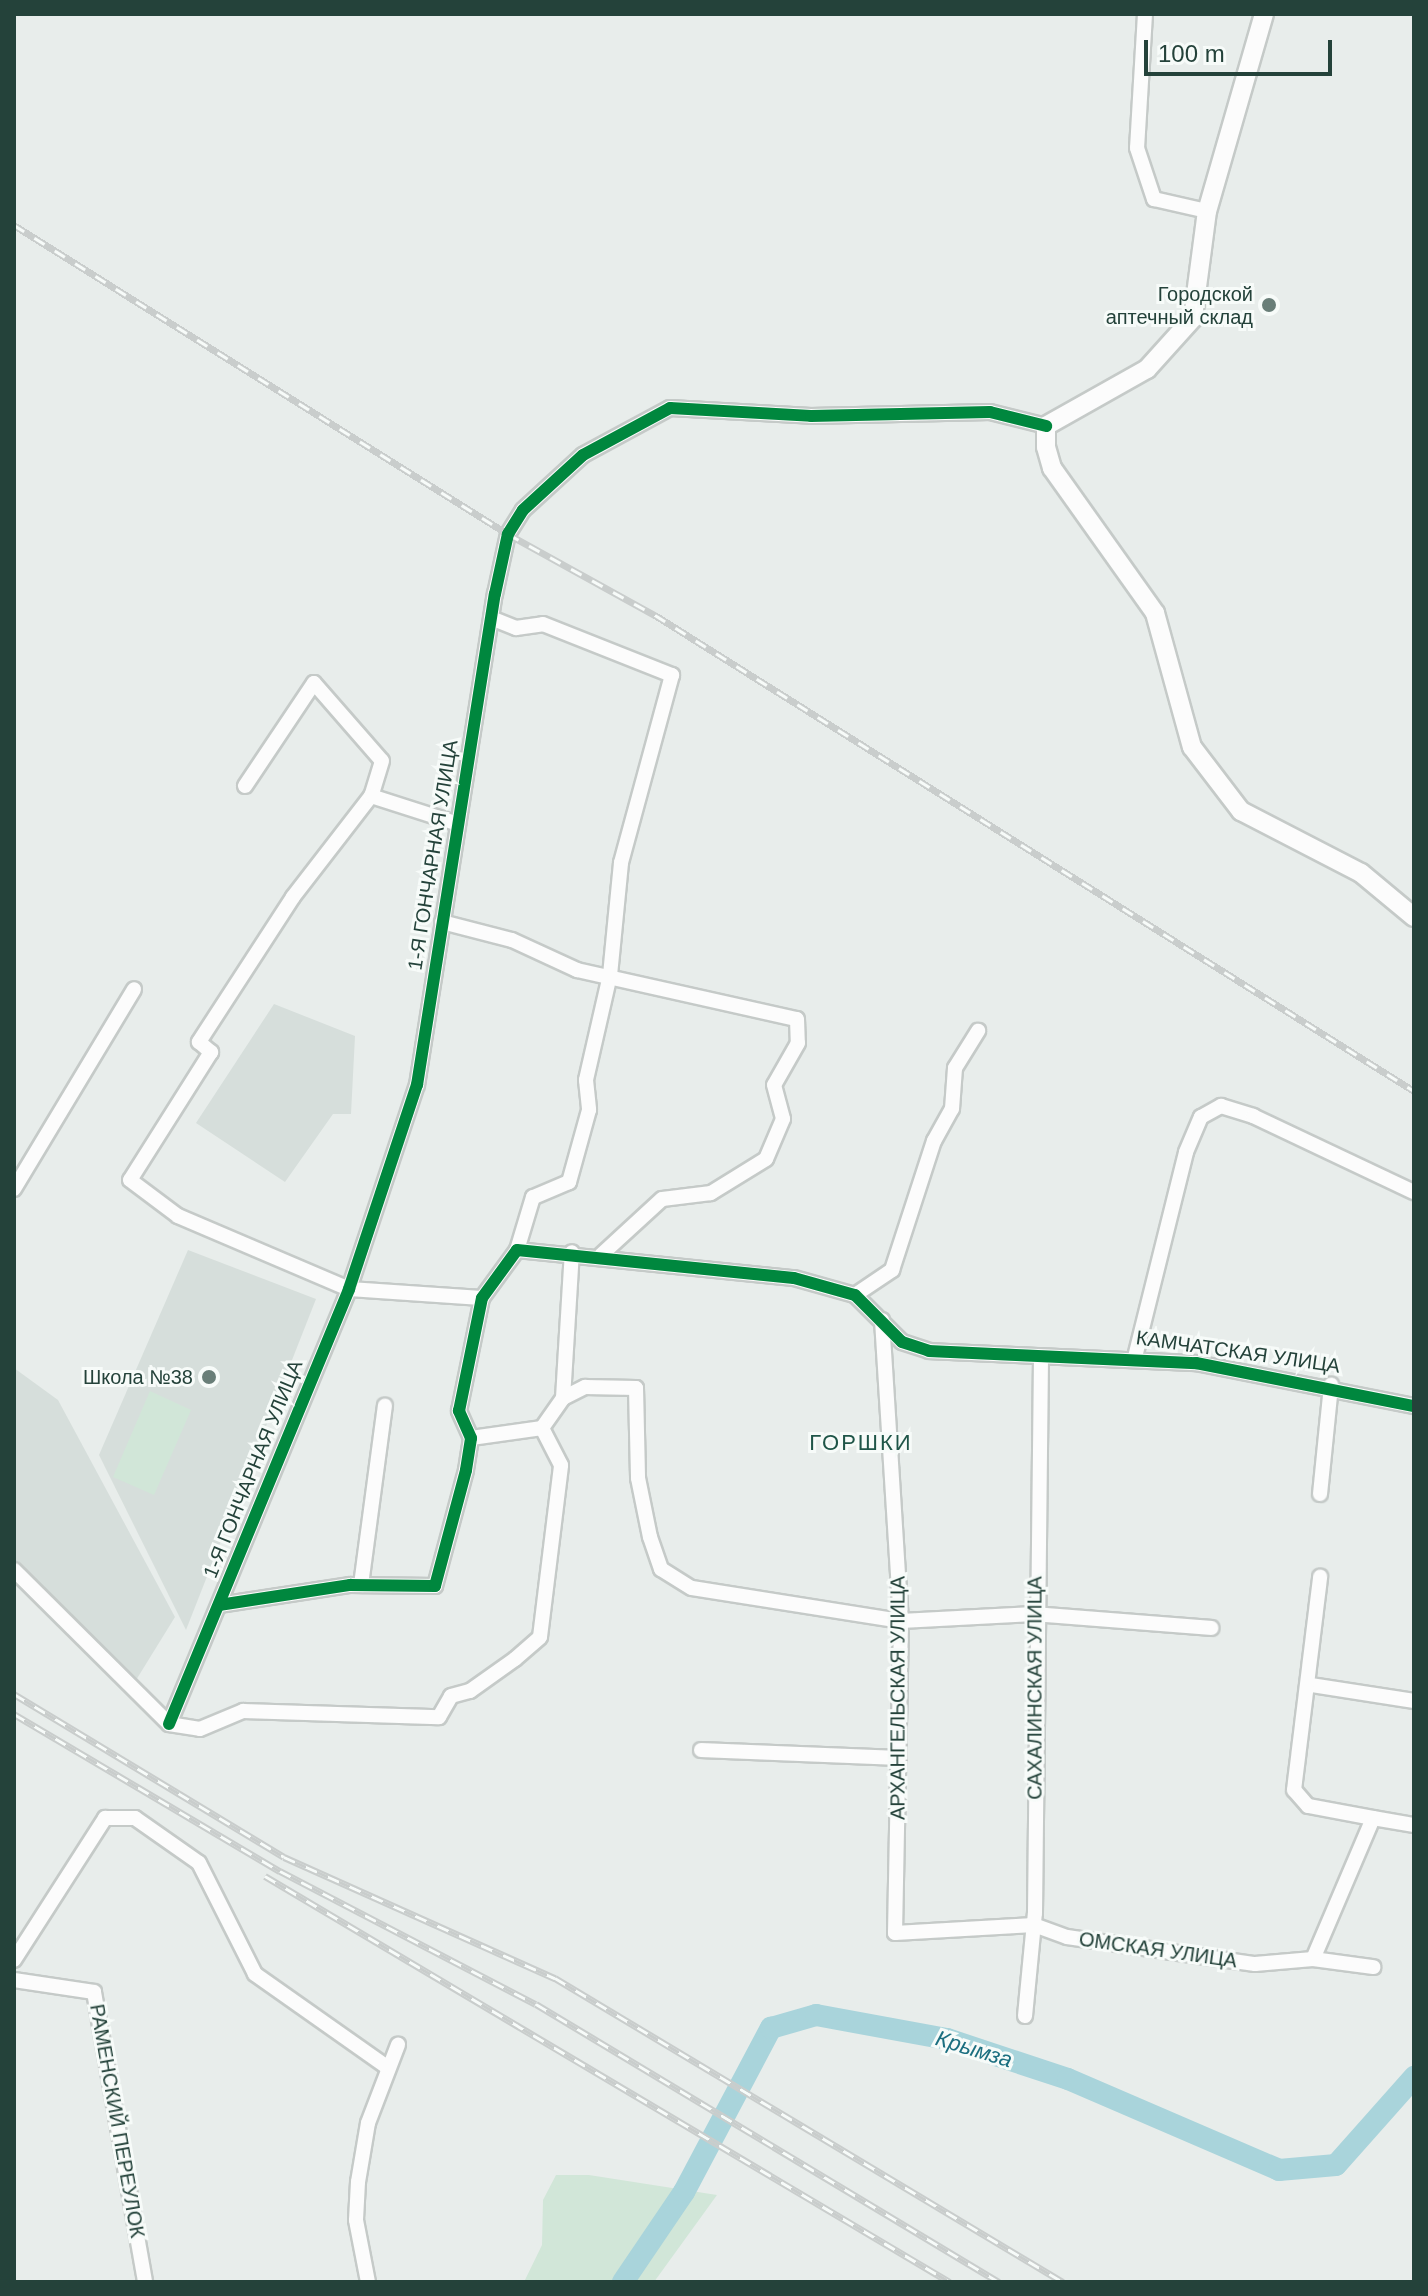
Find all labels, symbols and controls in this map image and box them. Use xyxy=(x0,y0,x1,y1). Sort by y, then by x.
scale bar xyxy=(1148,24,1336,74)
text: 100 m xyxy=(1158,40,1225,67)
place label: Городской аптечный склад xyxy=(1106,282,1253,329)
marker: Городской аптечный склад xyxy=(1260,296,1278,314)
street label: 1-Я ГОНЧАРНАЯ УЛИЦА xyxy=(403,738,463,972)
street label: КАМЧАТСКАЯ УЛИЦА xyxy=(1134,1326,1342,1378)
street label: 1-Я ГОНЧАРНАЯ УЛИЦА xyxy=(198,1357,308,1581)
place label: Школа №38 xyxy=(83,1365,193,1389)
marker: Школа №38 xyxy=(200,1368,218,1386)
district label: ГОРШКИ xyxy=(809,1430,913,1456)
street label: АРХАНГЕЛЬСКАЯ УЛИЦА xyxy=(886,1576,910,1820)
street label: САХАЛИНСКАЯ УЛИЦА xyxy=(1023,1576,1047,1800)
street label: ОМСКАЯ УЛИЦА xyxy=(1077,1927,1239,1973)
street label: РАМЕНСКИЙ ПЕРЕУЛОК xyxy=(85,2002,149,2240)
water label: Крымза xyxy=(933,2025,1015,2073)

